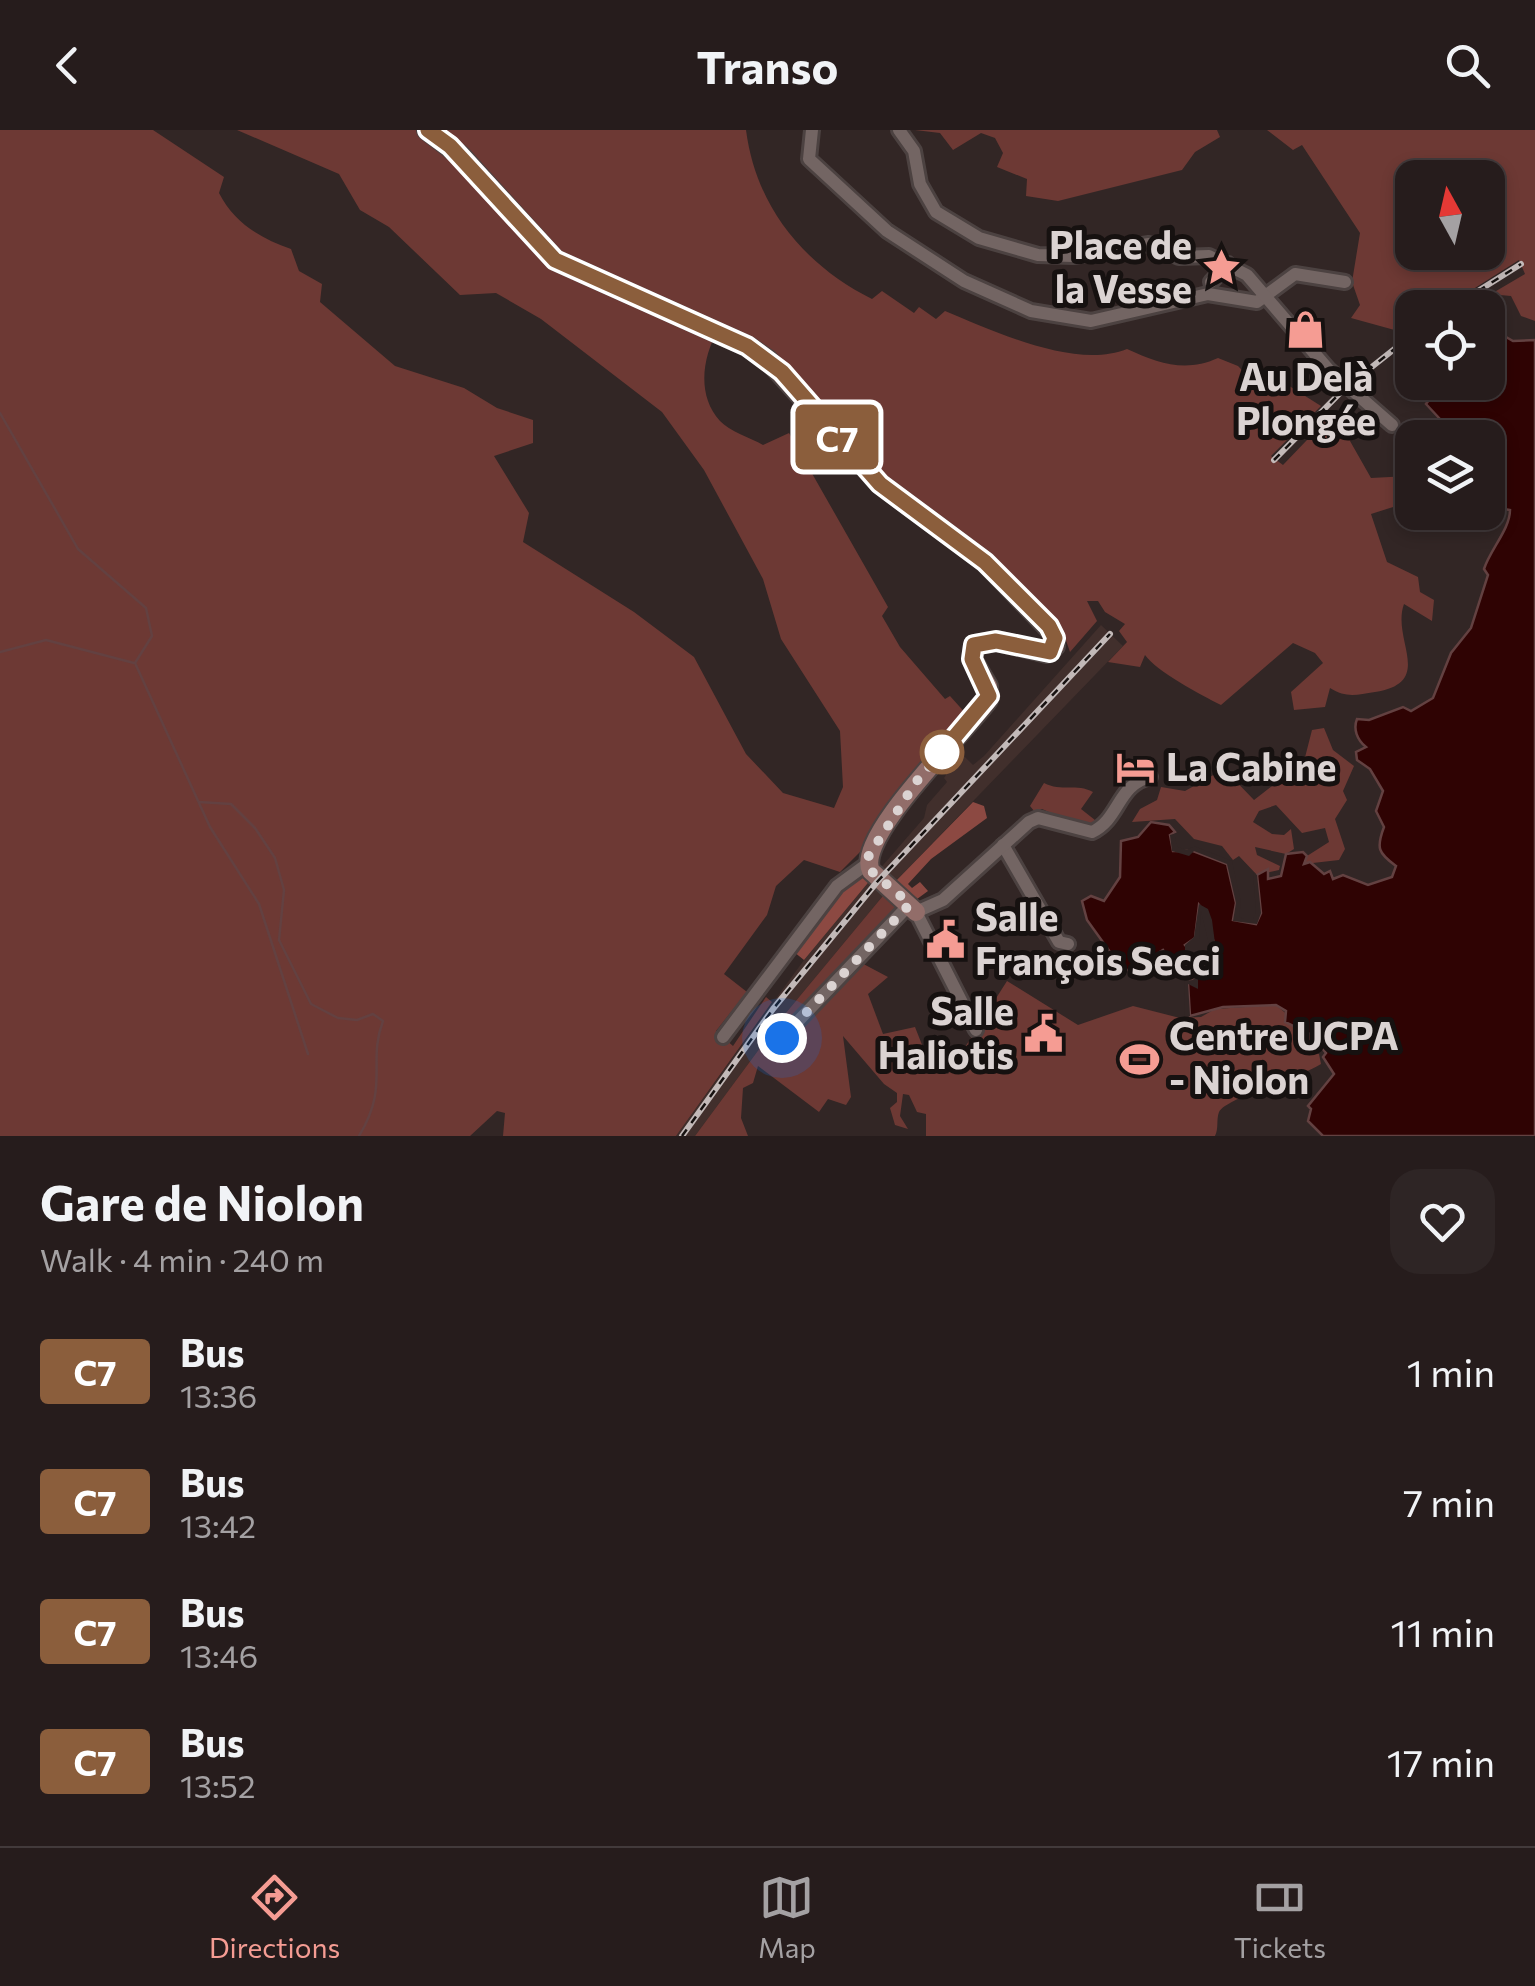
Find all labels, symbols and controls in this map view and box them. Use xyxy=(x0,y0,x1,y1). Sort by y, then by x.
icon: back xyxy=(40,38,95,93)
text: Transo xyxy=(697,38,838,93)
icon: search xyxy=(1440,38,1495,93)
north arrow xyxy=(1395,160,1505,270)
map controls xyxy=(1395,160,1505,530)
place label: Place de la Vesse xyxy=(1049,220,1192,311)
place icon: Place de la Vesse xyxy=(1201,247,1243,289)
button: locate xyxy=(1395,290,1505,400)
shop icon: Au Delà Plongée xyxy=(1285,308,1327,350)
place label: Au Delà Plongée xyxy=(1236,352,1376,443)
line badge: C7 xyxy=(792,404,882,470)
text: C7 xyxy=(815,416,859,459)
button: layers xyxy=(1395,420,1505,530)
unlabelled marker xyxy=(921,731,963,773)
place label: La Cabine xyxy=(1166,742,1336,789)
hotel icon: La Cabine xyxy=(1115,747,1157,789)
place label: Salle François Secci xyxy=(975,892,1221,984)
public building icon: Salle François Secci xyxy=(924,919,966,961)
place label: Salle Haliotis xyxy=(878,986,1014,1077)
place label: Centre UCPA - Niolon xyxy=(1169,1011,1399,1102)
your location xyxy=(757,1013,807,1063)
public building icon: Salle Haliotis xyxy=(1023,1013,1065,1055)
sports icon: Centre UCPA - Niolon xyxy=(1118,1038,1160,1080)
button: heart xyxy=(1390,1169,1495,1274)
text: Gare de Niolon xyxy=(40,1172,364,1231)
text: Walk · 4 min · 240 m xyxy=(40,1239,324,1279)
text: Bus xyxy=(180,1328,245,1375)
text: 1 min xyxy=(1407,1348,1495,1395)
text: C7 xyxy=(73,1350,117,1393)
text: 13:36 xyxy=(180,1375,257,1415)
text: Bus xyxy=(180,1458,245,1505)
text: 7 min xyxy=(1403,1478,1495,1525)
text: C7 xyxy=(73,1480,117,1523)
text: 13:42 xyxy=(180,1505,256,1545)
text: Bus xyxy=(180,1588,245,1635)
text: 11 min xyxy=(1391,1608,1495,1655)
text: C7 xyxy=(73,1610,117,1653)
text: 13:46 xyxy=(180,1635,258,1675)
text: Bus xyxy=(180,1718,245,1765)
text: 17 min xyxy=(1387,1738,1495,1785)
text: C7 xyxy=(73,1740,117,1783)
text: 13:52 xyxy=(180,1765,256,1805)
tab: Directions xyxy=(209,1870,340,1964)
tab: Map xyxy=(758,1870,816,1964)
tab: Tickets xyxy=(1234,1870,1326,1964)

